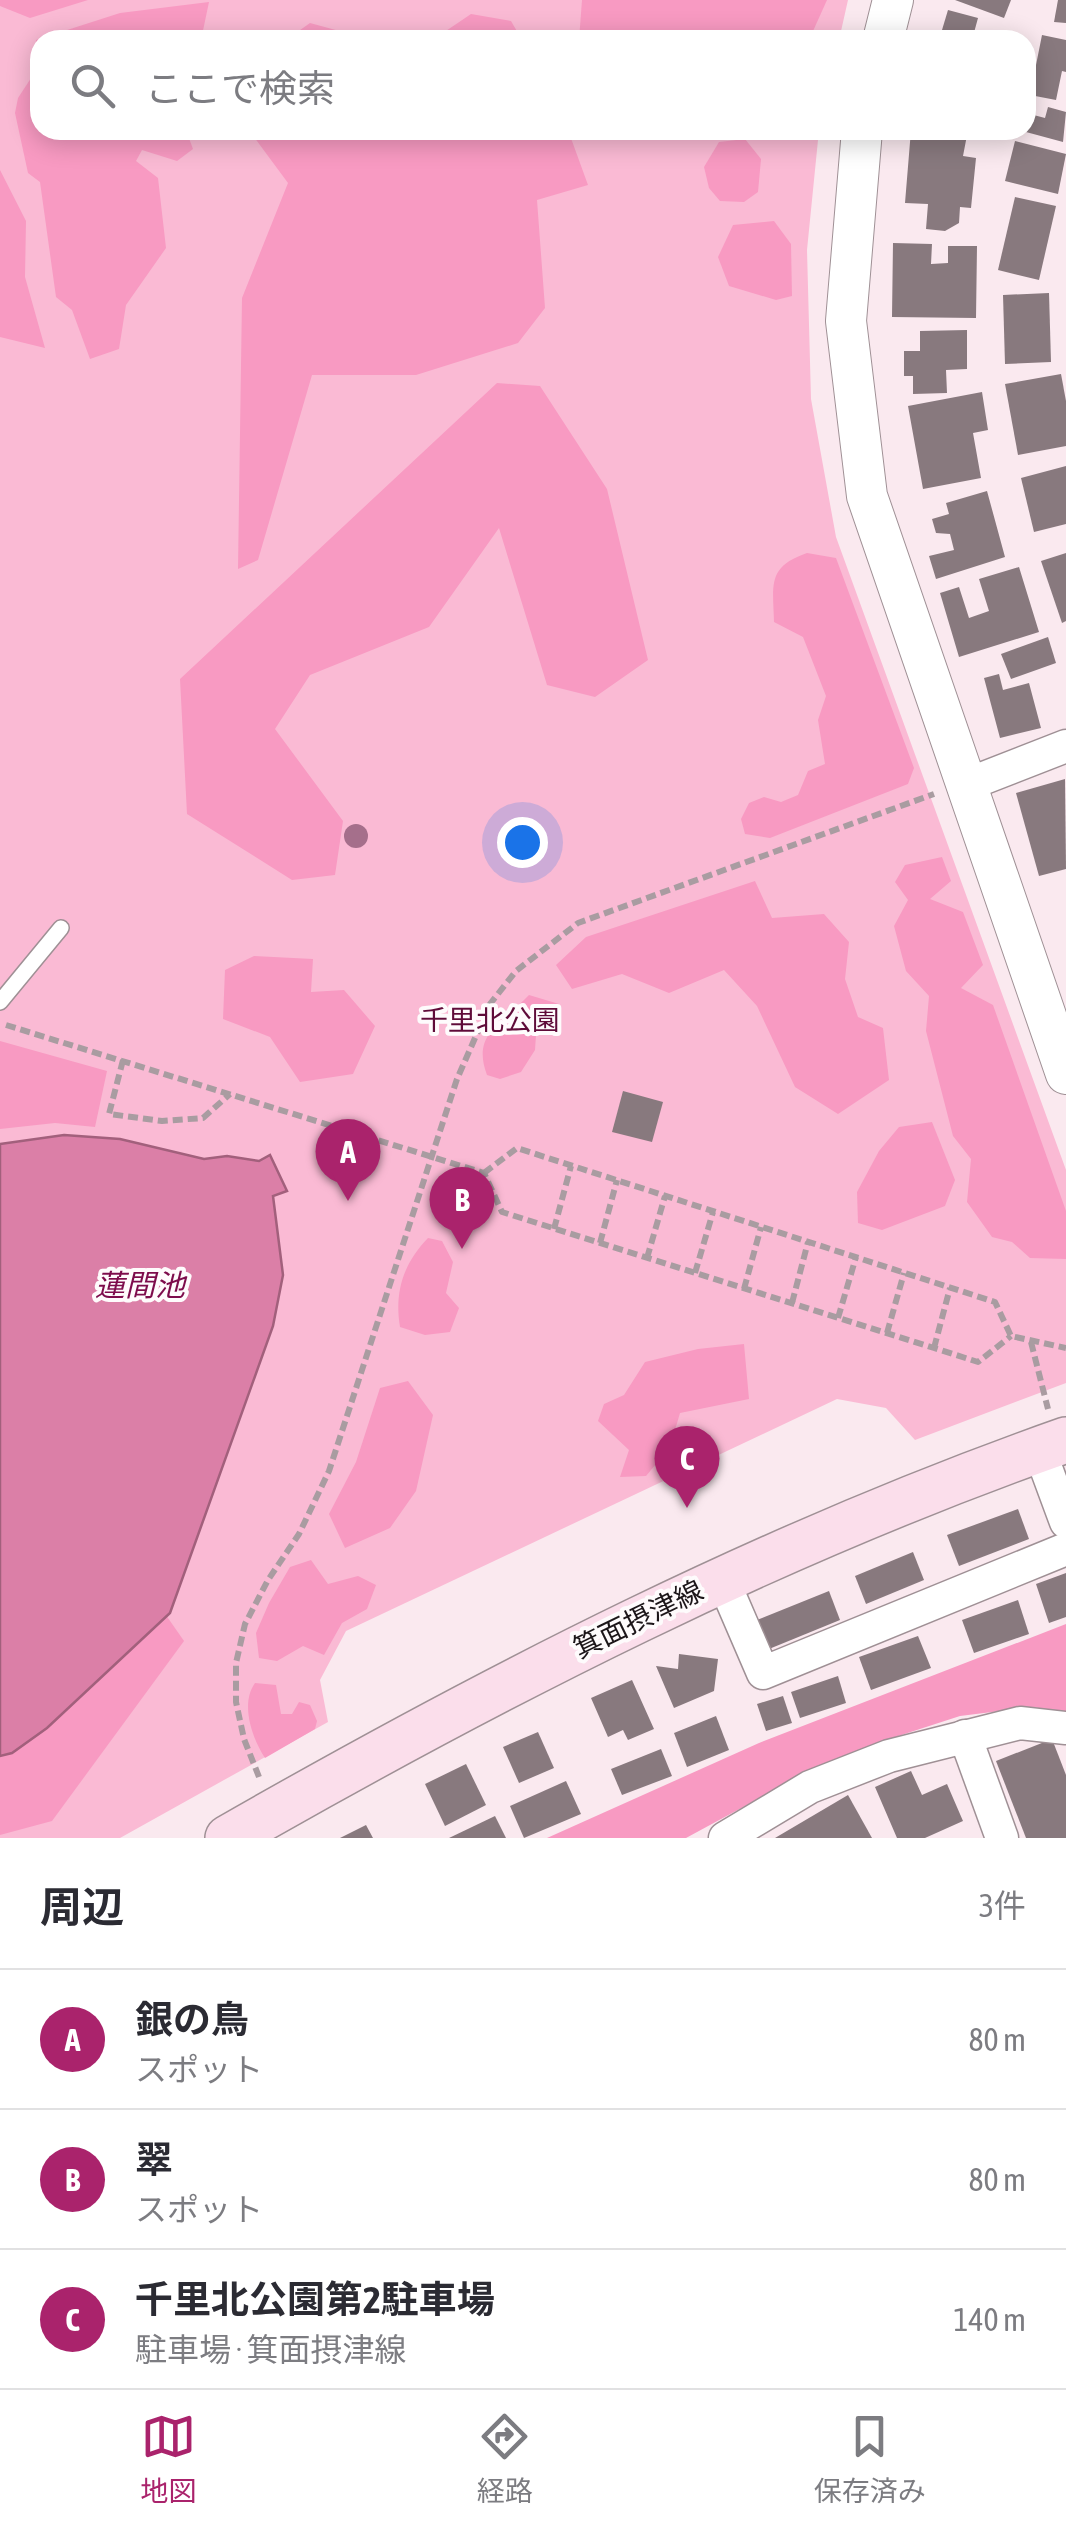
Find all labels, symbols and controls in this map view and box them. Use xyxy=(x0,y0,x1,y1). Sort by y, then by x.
search box xyxy=(30,30,1036,140)
icon: search xyxy=(65,58,120,113)
text: ここで検索 xyxy=(145,67,335,110)
your location xyxy=(497,817,548,868)
park label: 千里北公園 xyxy=(420,1004,560,1036)
pin: A xyxy=(316,1118,380,1201)
pin: B xyxy=(430,1166,494,1249)
water label: 蓮間池 xyxy=(95,1268,188,1302)
pin: C xyxy=(654,1426,720,1508)
street label: 箕面摂津線 xyxy=(568,1574,708,1664)
text: 周辺 xyxy=(40,1883,124,1931)
text: 3件 xyxy=(979,1887,1026,1924)
text: 銀の鳥 xyxy=(135,1998,249,2041)
text: A xyxy=(65,2021,80,2058)
text: 80 m xyxy=(968,2021,1026,2058)
text: スポット xyxy=(135,2051,263,2088)
text: 翠 xyxy=(135,2138,173,2181)
text: B xyxy=(65,2161,80,2198)
text: 80 m xyxy=(968,2161,1026,2198)
text: スポット xyxy=(135,2191,263,2228)
text: 千里北公園第2駐車場 xyxy=(135,2278,495,2321)
text: C xyxy=(65,2301,80,2338)
text: 140 m xyxy=(953,2301,1026,2338)
text: 駐車場 · 箕面摂津線 xyxy=(135,2331,407,2368)
tab: 地図 xyxy=(140,2409,196,2509)
tab: 経路 xyxy=(477,2409,533,2509)
tab: 保存済み xyxy=(814,2409,926,2509)

